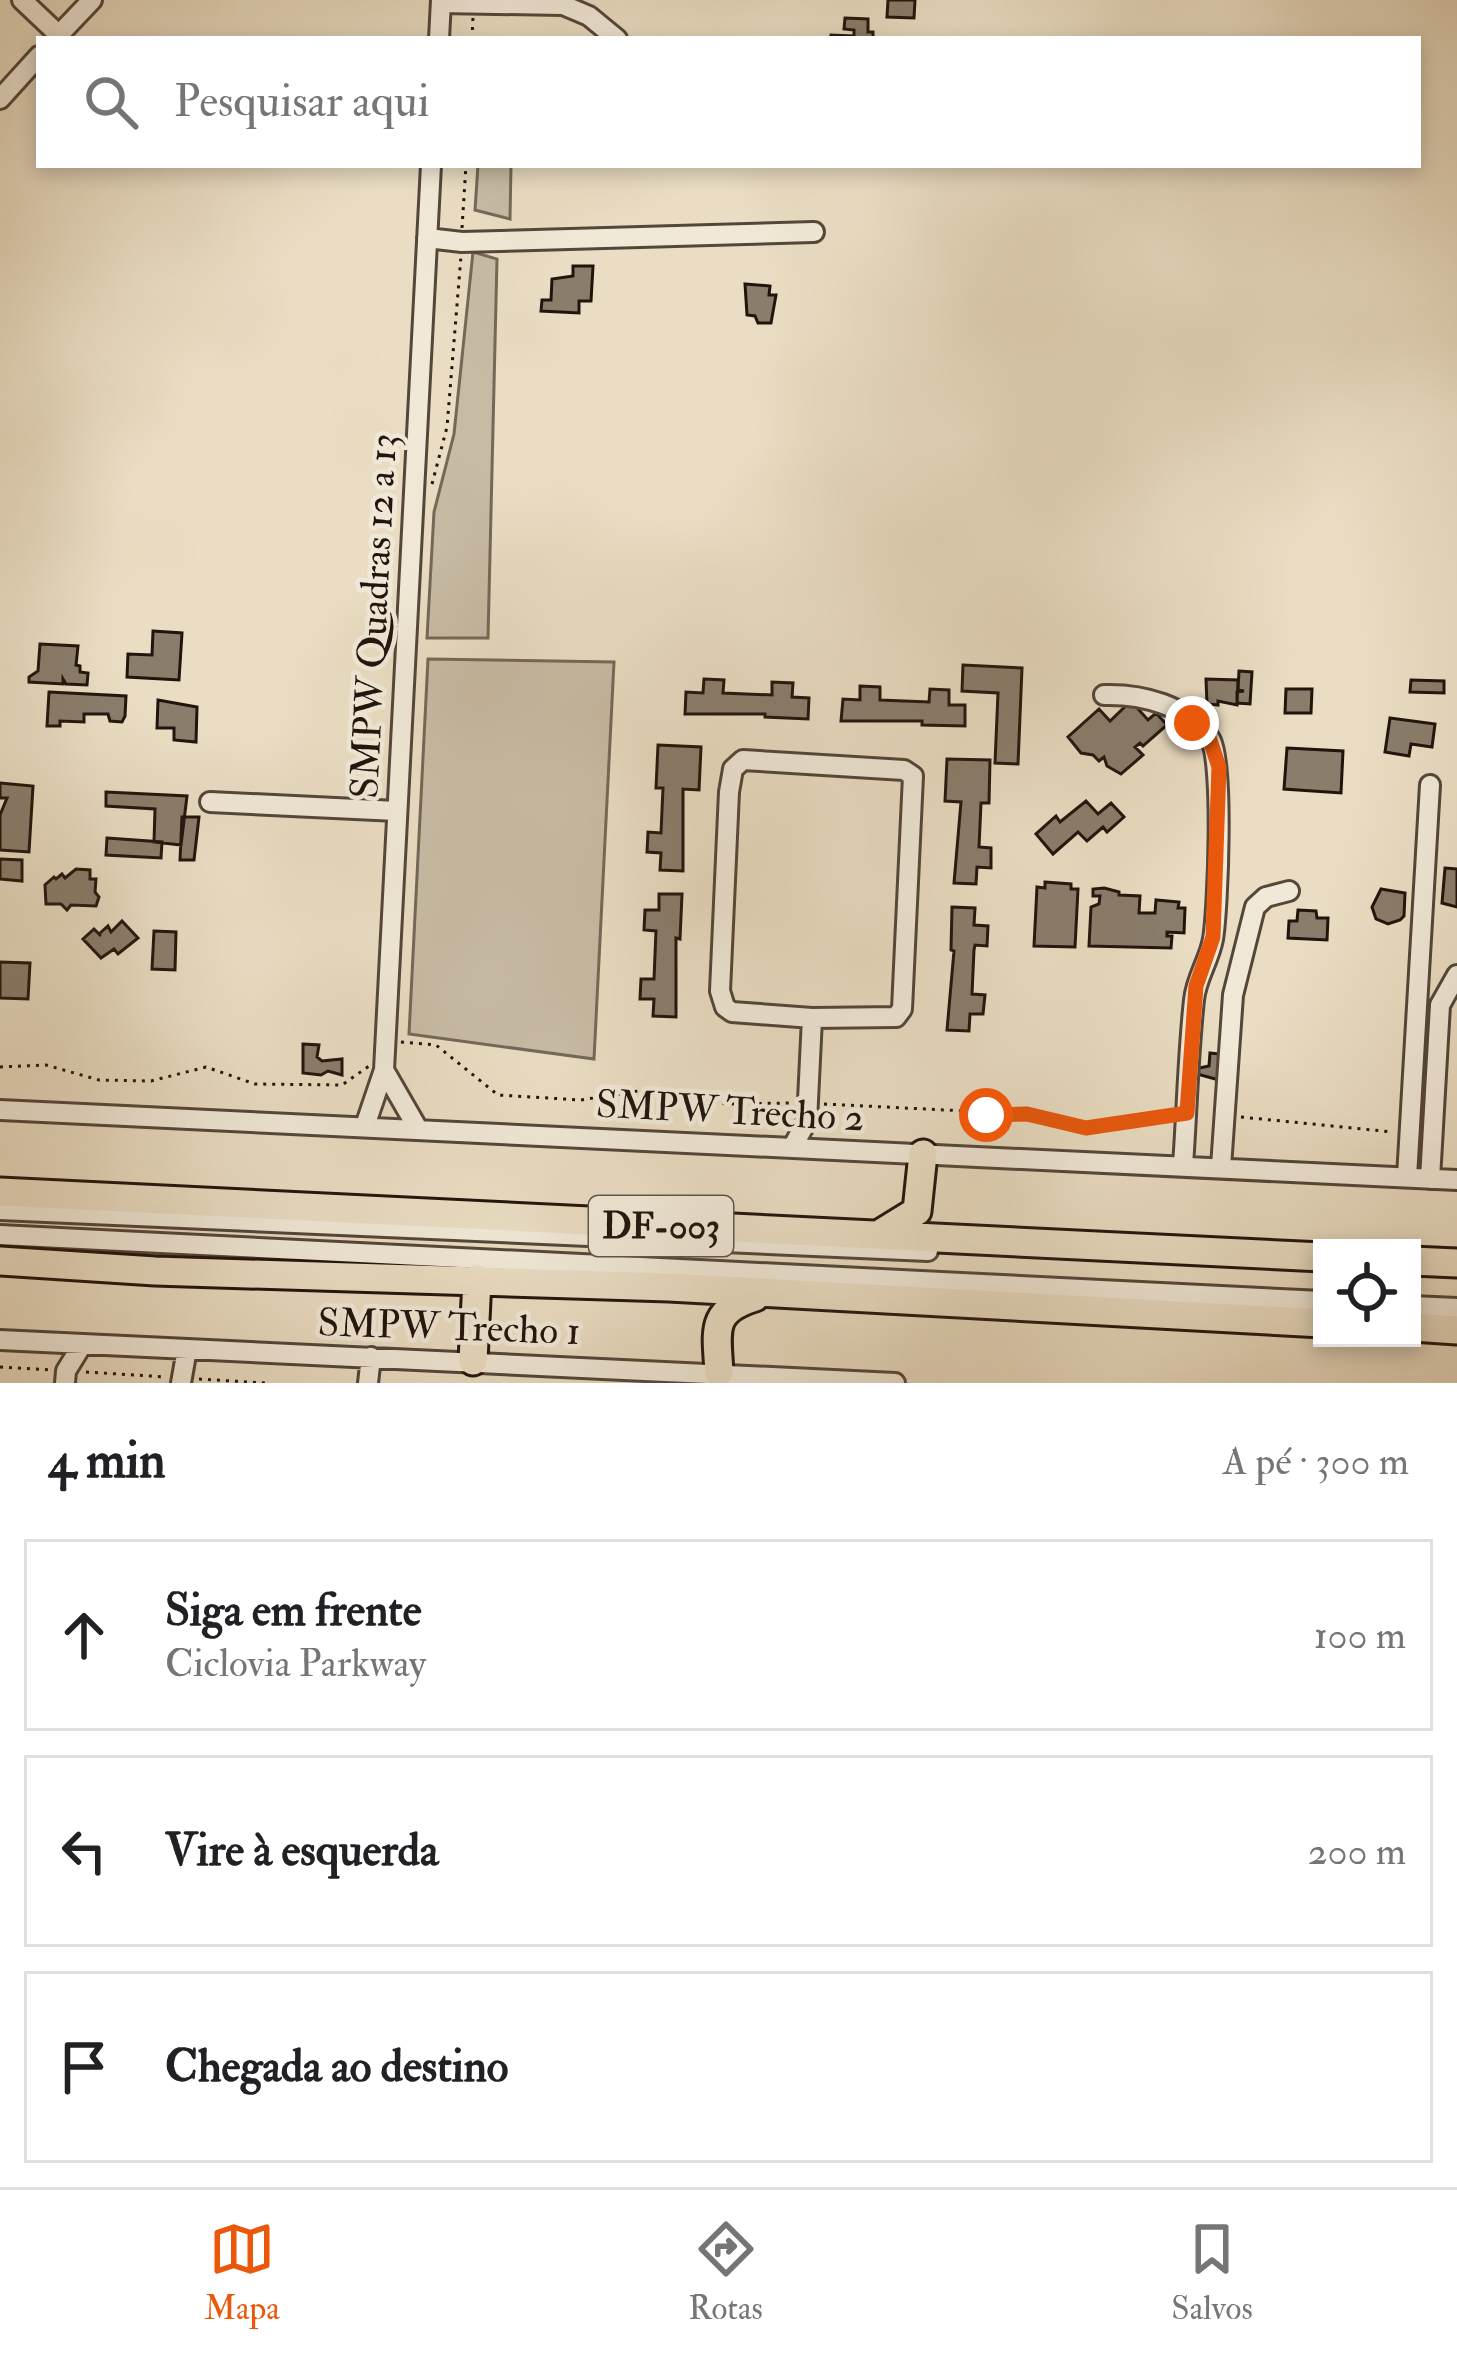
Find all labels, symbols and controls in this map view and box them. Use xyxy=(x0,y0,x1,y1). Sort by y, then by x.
search box xyxy=(36,36,1421,168)
icon: search xyxy=(78,69,144,135)
text: Pesquisar aqui xyxy=(174,74,430,130)
street label: SMPW Quadras 12 a 13 xyxy=(340,432,408,800)
route end xyxy=(1165,696,1219,750)
street label: SMPW Trecho 2 xyxy=(595,1080,865,1142)
route start xyxy=(959,1088,1013,1142)
road number: DF-003 xyxy=(589,1196,733,1256)
map controls xyxy=(1313,1239,1421,1347)
button: locate xyxy=(1313,1239,1421,1347)
street label: SMPW Trecho 1 xyxy=(317,1298,581,1356)
text: 4 min xyxy=(48,1429,166,1493)
text: A pé · 300 m xyxy=(1223,1437,1409,1486)
text: Siga em frente xyxy=(165,1583,422,1639)
icon: ahead xyxy=(51,1602,117,1668)
text: 100 m xyxy=(1314,1611,1406,1660)
text: Ciclovia Parkway xyxy=(165,1639,426,1688)
icon: left xyxy=(51,1818,117,1884)
text: Vire à esquerda xyxy=(165,1823,439,1879)
text: 200 m xyxy=(1308,1827,1406,1876)
icon: arrive xyxy=(51,2034,117,2100)
text: Chegada ao destino xyxy=(165,2039,508,2095)
tab: Mapa xyxy=(204,2216,280,2329)
tab: Rotas xyxy=(688,2216,763,2329)
tab: Salvos xyxy=(1171,2216,1253,2329)

